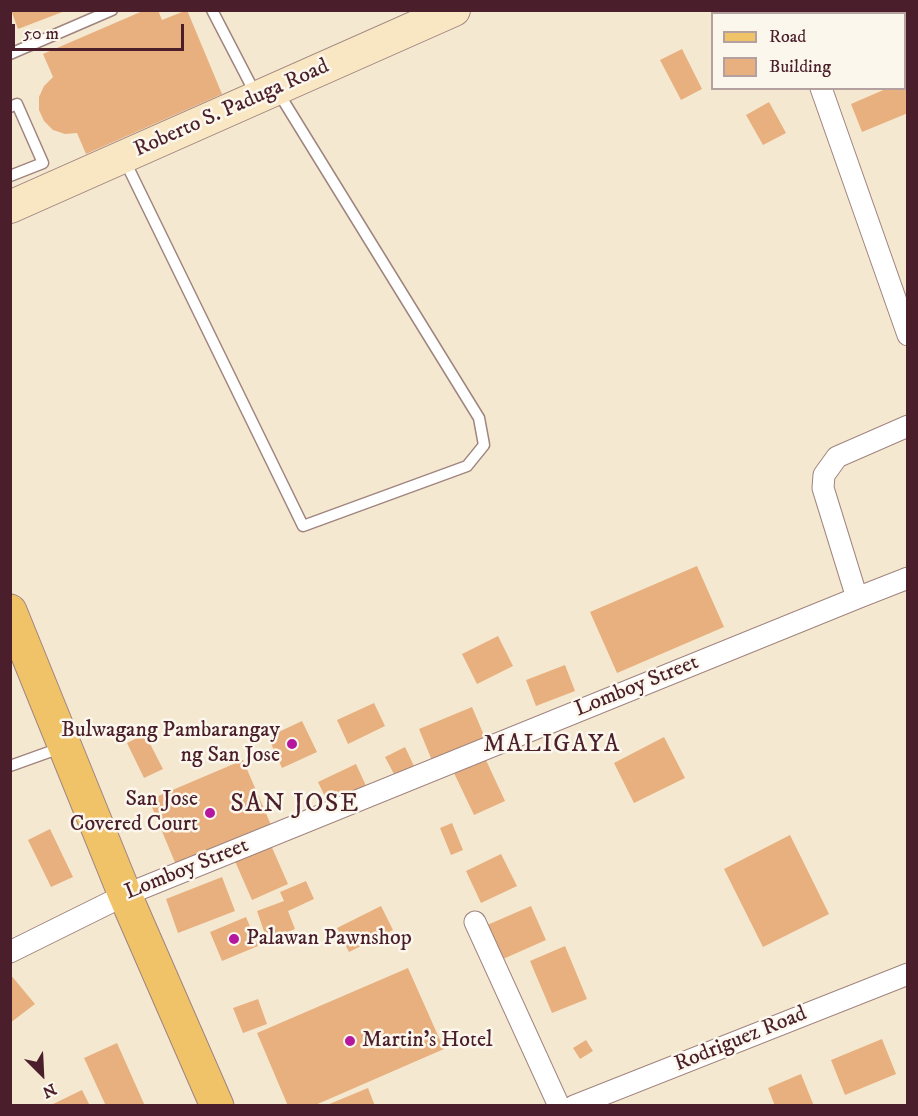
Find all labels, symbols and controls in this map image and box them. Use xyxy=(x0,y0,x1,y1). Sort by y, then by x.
scale bar xyxy=(15,12,188,50)
legend xyxy=(711,12,906,90)
text: 50 m xyxy=(23,23,59,45)
text: Road xyxy=(769,26,806,48)
street label: Roberto S. Paduga Road xyxy=(130,54,334,164)
text: Building xyxy=(769,56,831,78)
street label: Lomboy Street xyxy=(571,650,703,724)
place label: Bulwagang Pambarangay ng San Jose xyxy=(61,718,280,770)
district label: MALIGAYA xyxy=(483,732,621,760)
marker: Bulwagang Pambarangay ng San Jose xyxy=(285,737,299,751)
place label: San Jose Covered Court xyxy=(70,787,198,838)
district label: SAN JOSE xyxy=(230,790,360,822)
marker: San Jose Covered Court xyxy=(203,806,217,820)
street label: Lomboy Street xyxy=(121,833,253,907)
place label: Palawan Pawnshop xyxy=(246,926,412,952)
marker: Palawan Pawnshop xyxy=(227,932,241,946)
street label: Rodriguez Road xyxy=(671,1001,811,1079)
place label: Martin's Hotel xyxy=(362,1028,493,1054)
marker: Martin's Hotel xyxy=(343,1034,357,1048)
north arrow xyxy=(12,1044,72,1104)
text: N xyxy=(39,1079,59,1102)

